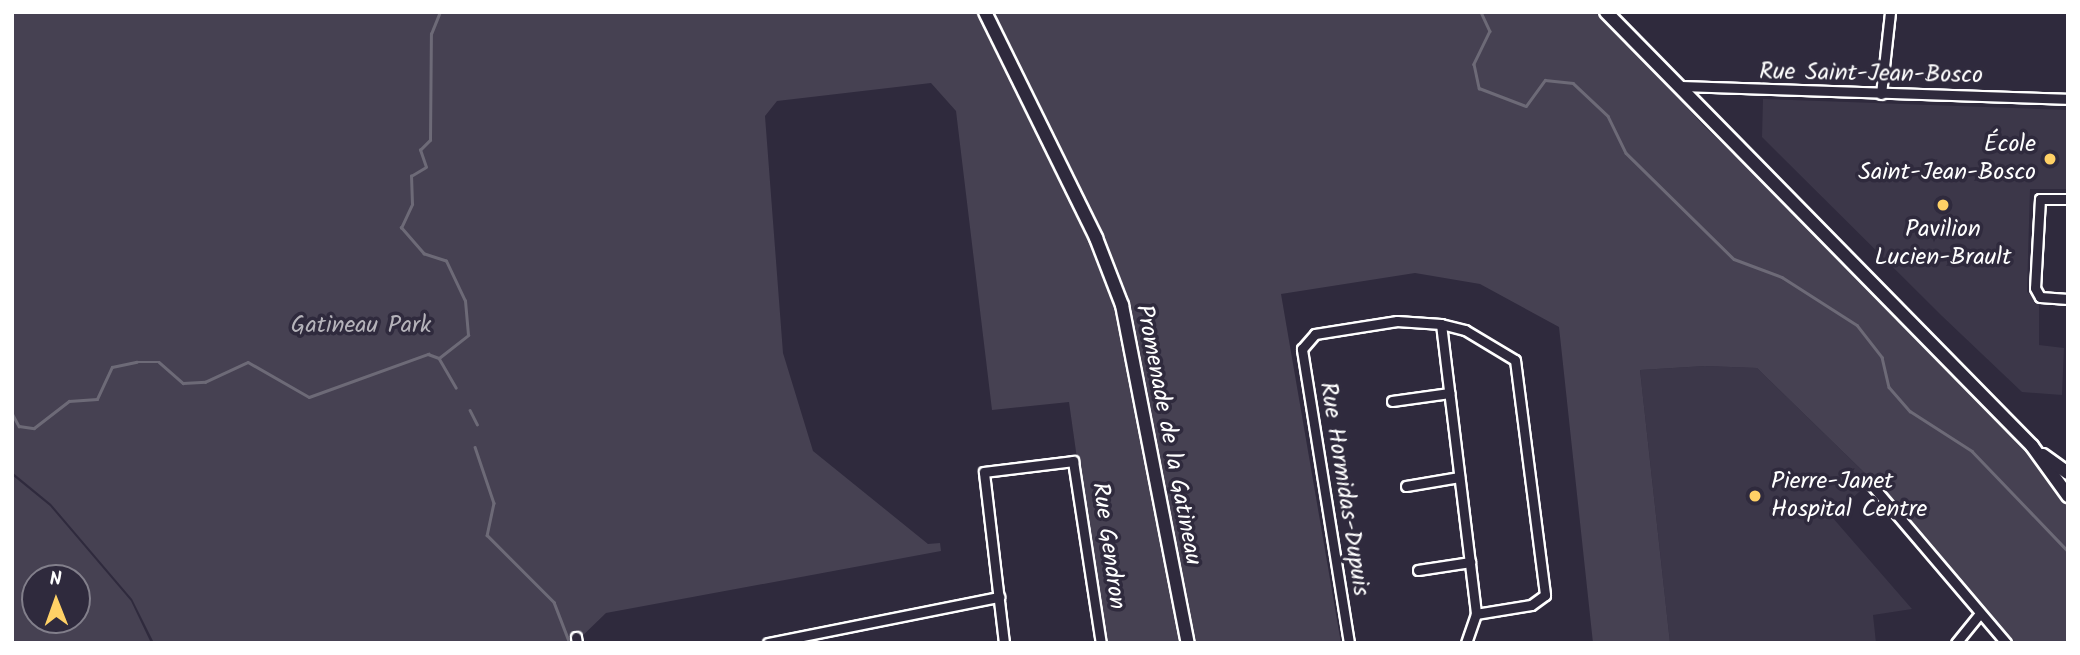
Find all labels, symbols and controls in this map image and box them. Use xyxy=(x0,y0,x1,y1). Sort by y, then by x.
street label: Rue Saint-Jean-Bosco xyxy=(1759,58,1983,90)
place label: École Saint-Jean-Bosco xyxy=(1858,131,2036,187)
marker: École Saint-Jean-Bosco xyxy=(2042,151,2058,167)
marker: Pavilion Lucien-Brault xyxy=(1935,197,1951,213)
place label: Pavilion Lucien-Brault xyxy=(1875,216,2011,272)
street label: Promenade de la Gatineau xyxy=(1129,302,1207,568)
park label: Gatineau Park xyxy=(291,312,431,340)
street label: Rue Hormidas-Dupuis xyxy=(1313,380,1375,598)
place label: Pierre-Janet Hospital Centre xyxy=(1771,468,1927,524)
street label: Rue Gendron xyxy=(1085,481,1131,611)
marker: Pierre-Janet Hospital Centre xyxy=(1745,486,1765,506)
north arrow xyxy=(21,564,91,634)
text: N xyxy=(49,565,62,595)

